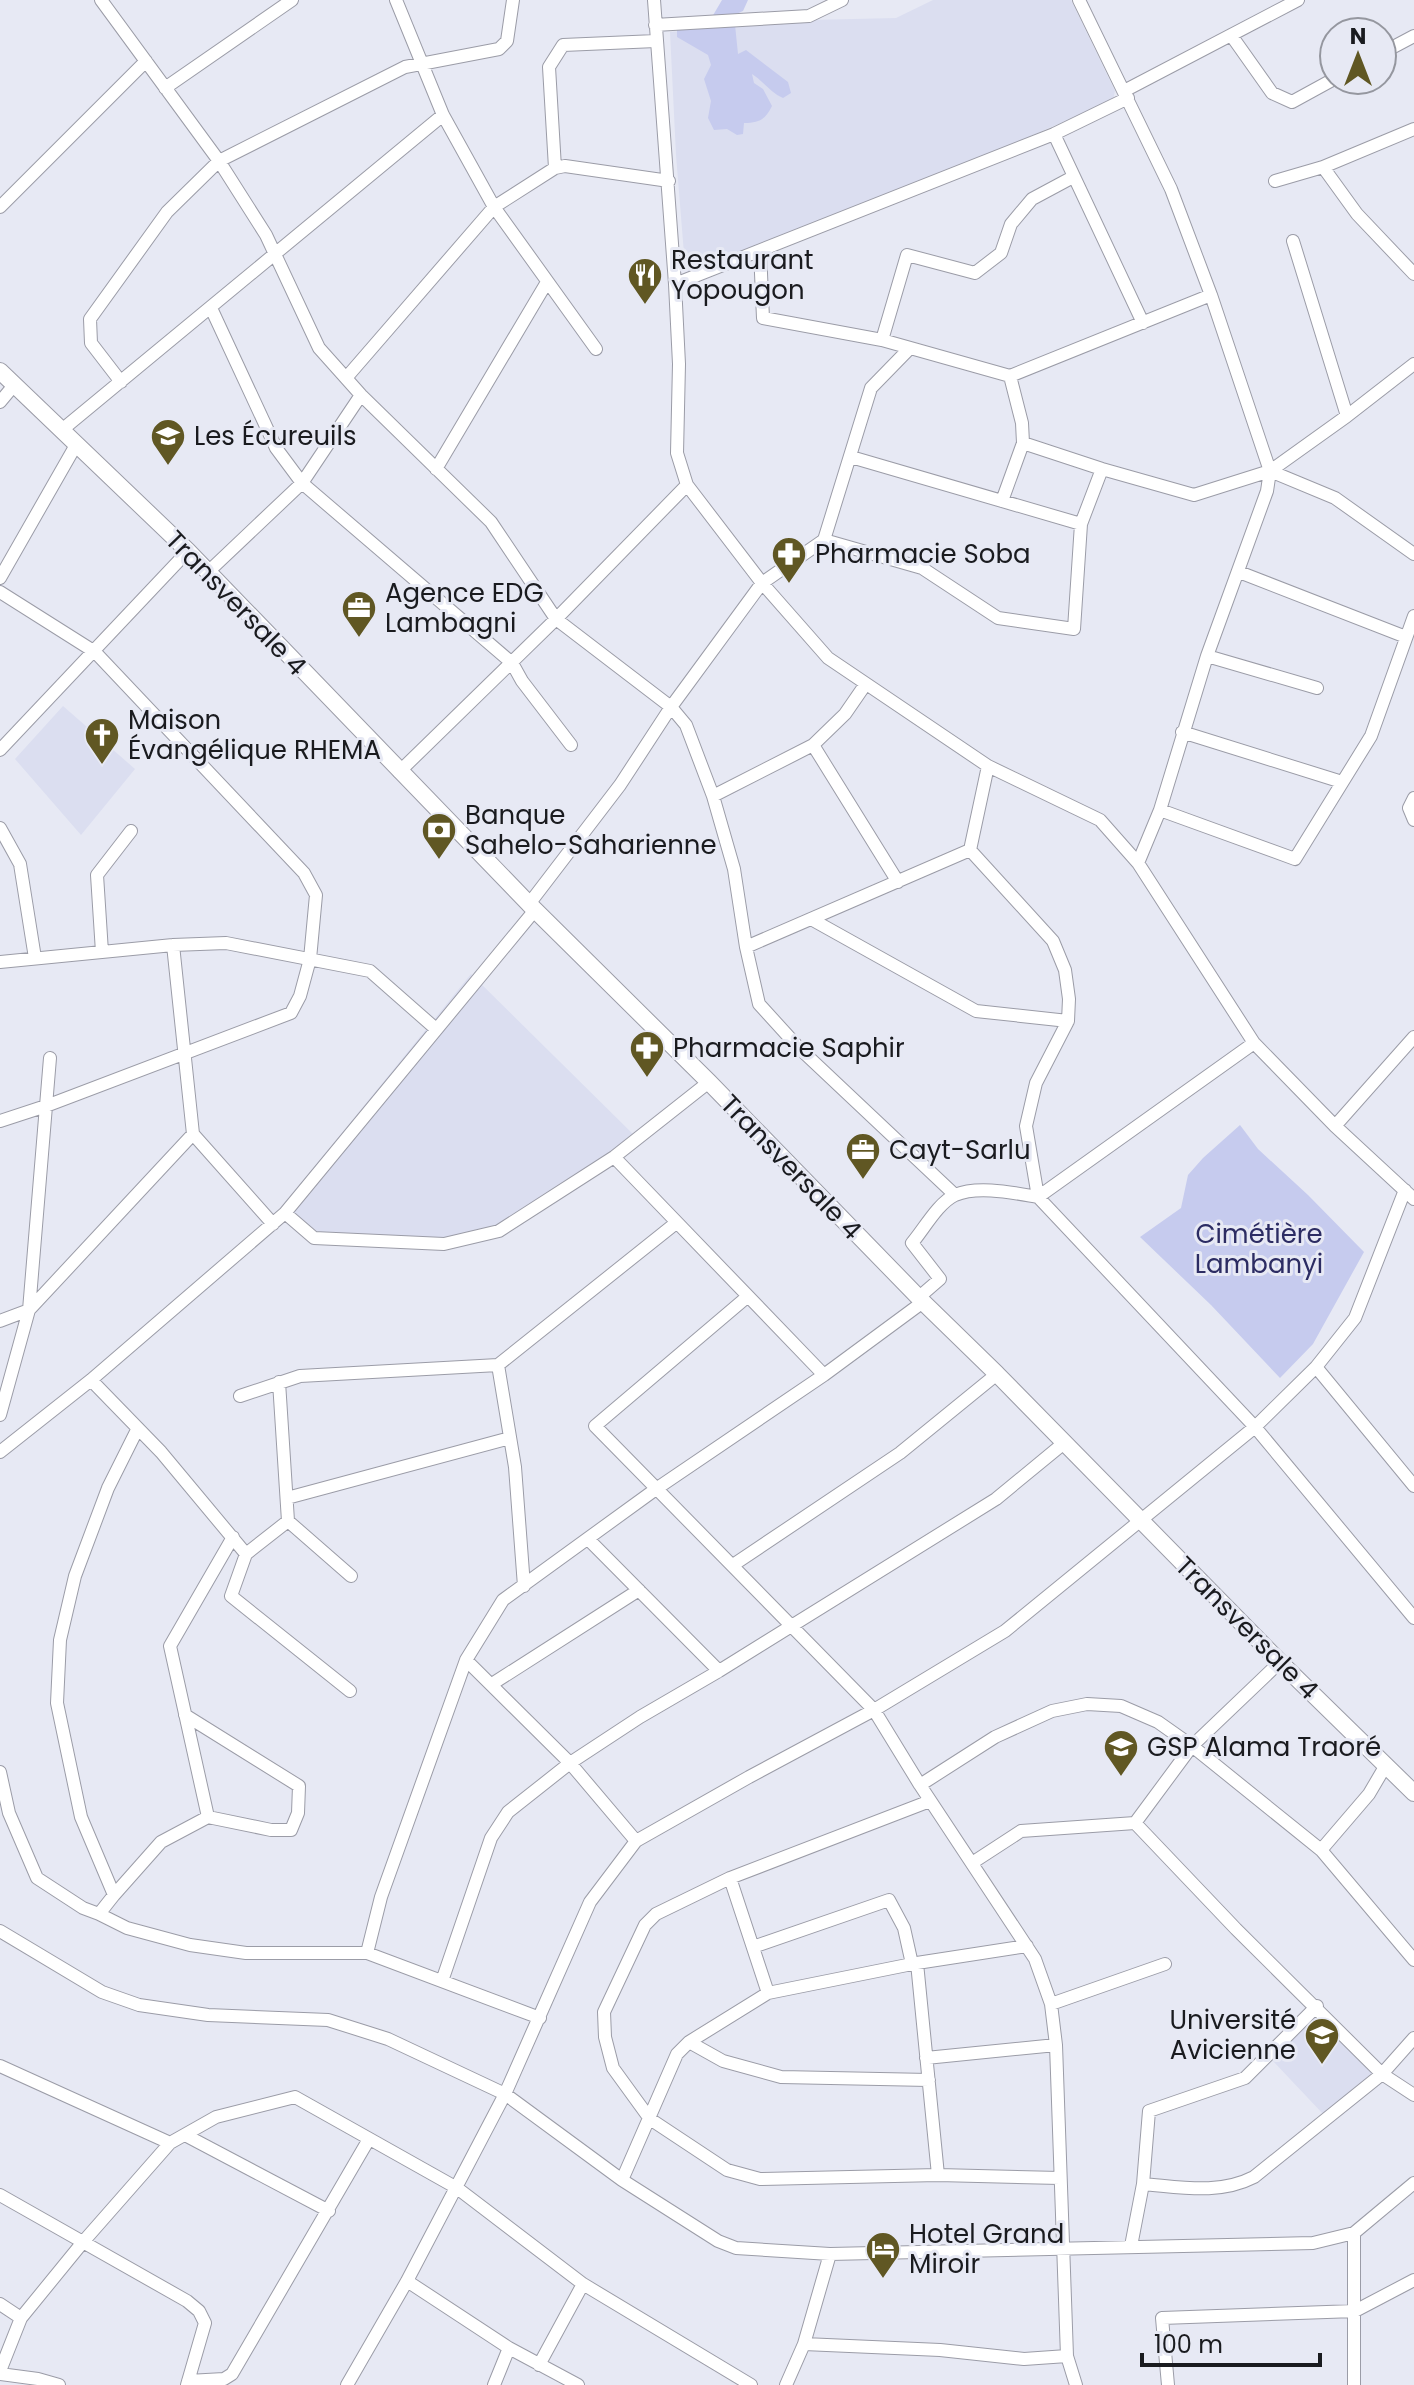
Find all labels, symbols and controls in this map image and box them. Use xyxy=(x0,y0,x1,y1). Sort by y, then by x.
north arrow xyxy=(1318,16,1398,96)
text: N xyxy=(1350,21,1366,52)
place label: Restaurant Yopougon xyxy=(671,242,814,308)
restaurant icon: Restaurant Yopougon xyxy=(626,256,664,306)
school or university icon: Les Écureuils xyxy=(149,417,187,467)
place label: Les Écureuils xyxy=(194,418,356,454)
street label: Transversale 4 xyxy=(157,523,315,683)
pharmacy icon: Pharmacie Soba xyxy=(770,535,808,585)
place label: Pharmacie Soba xyxy=(815,536,1031,572)
place label: Agence EDG Lambagni xyxy=(385,575,544,641)
office icon: Agence EDG Lambagni xyxy=(340,589,378,639)
place label: Maison Évangélique RHEMA xyxy=(128,702,381,768)
church icon: Maison Évangélique RHEMA xyxy=(83,716,121,766)
place label: Banque Sahelo-Saharienne xyxy=(465,797,717,863)
bank icon: Banque Sahelo-Saharienne xyxy=(420,811,458,861)
pharmacy icon: Pharmacie Saphir xyxy=(628,1029,666,1079)
place label: Pharmacie Saphir xyxy=(673,1030,905,1066)
street label: Transversale 4 xyxy=(712,1087,870,1247)
office icon: Cayt-Sarlu xyxy=(844,1131,882,1181)
place label: Cayt-Sarlu xyxy=(889,1132,1031,1168)
park label: Cimétière Lambanyi xyxy=(1195,1216,1323,1282)
street label: Transversale 4 xyxy=(1167,1548,1327,1708)
school or university icon: GSP Alama Traoré xyxy=(1102,1728,1140,1778)
place label: GSP Alama Traoré xyxy=(1147,1729,1381,1765)
place label: Université Avicienne xyxy=(1169,2002,1296,2068)
school or university icon: Université Avicienne xyxy=(1303,2016,1341,2066)
place label: Hotel Grand Miroir xyxy=(909,2216,1064,2282)
hotel icon: Hotel Grand Miroir xyxy=(864,2230,902,2280)
scale bar xyxy=(1142,2317,1320,2367)
text: 100 m xyxy=(1154,2328,1223,2361)

